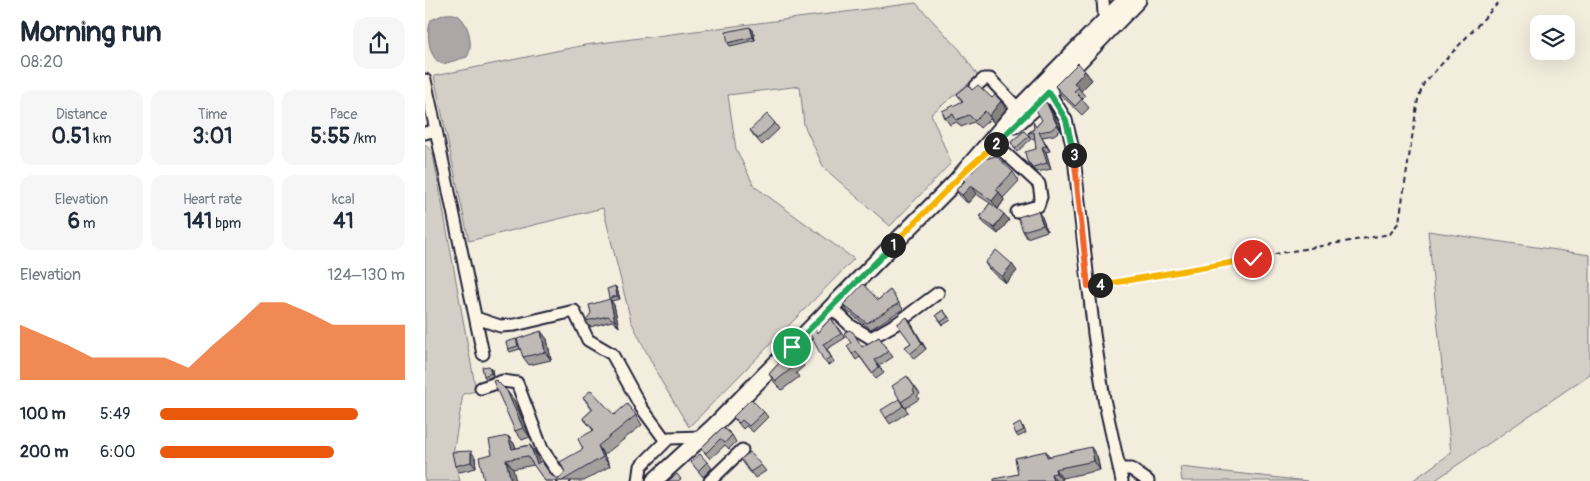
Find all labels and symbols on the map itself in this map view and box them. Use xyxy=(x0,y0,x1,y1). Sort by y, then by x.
pin: 2 xyxy=(983,132,1009,156)
pin: 3 xyxy=(1061,142,1087,168)
pin: 1 xyxy=(881,232,905,258)
pin xyxy=(1232,238,1274,280)
pin: 4 xyxy=(1087,272,1113,298)
pin xyxy=(771,326,813,368)

